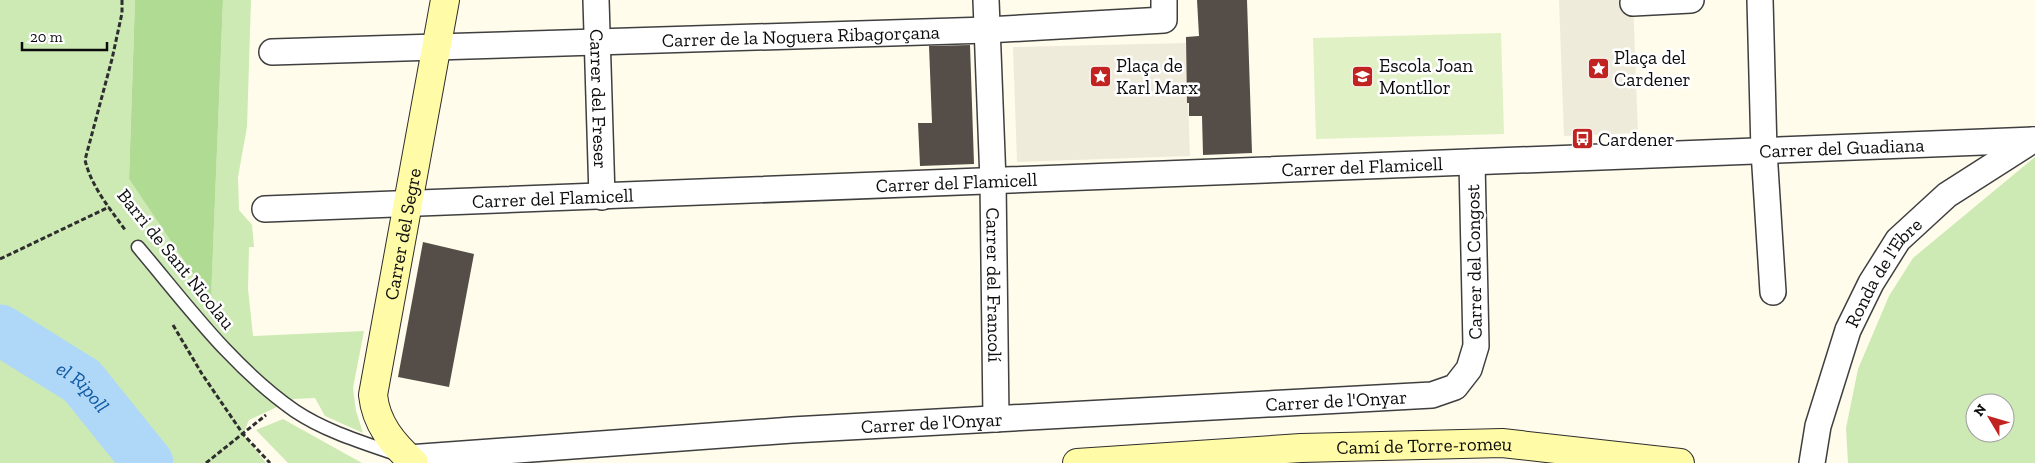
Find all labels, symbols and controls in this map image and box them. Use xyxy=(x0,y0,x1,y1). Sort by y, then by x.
scale bar xyxy=(22,20,108,52)
street label: Carrer de la Noguera Ribagorçana xyxy=(661,20,940,52)
text: 20 m xyxy=(30,28,63,46)
street label: Carrer del Freser xyxy=(585,29,613,169)
place label: Plaça del Cardener xyxy=(1614,46,1691,91)
place label: Plaça de Karl Marx xyxy=(1116,54,1198,99)
place label: Escola Joan Montllor xyxy=(1379,54,1473,99)
place icon: Plaça del Cardener xyxy=(1586,56,1610,80)
place icon: Plaça de Karl Marx xyxy=(1088,64,1112,88)
school or university icon: Escola Joan Montllor xyxy=(1351,64,1375,88)
bus stop icon: Cardener xyxy=(1570,127,1594,151)
place label: Cardener xyxy=(1598,128,1675,151)
street label: Carrer del Guadiana xyxy=(1759,133,1925,162)
street label: Carrer del Flamicell xyxy=(1281,152,1443,181)
street label: Carrer del Segre xyxy=(379,166,426,302)
street label: Carrer del Flamicell xyxy=(875,167,1038,197)
street label: Carrer del Flamicell xyxy=(472,183,634,212)
street label: Barri de Sant Nicolau xyxy=(112,184,240,334)
street label: Carrer del Congost xyxy=(1461,184,1487,340)
street label: Carrer del Francolí xyxy=(982,207,1007,362)
street label: Ronda de l'Ebre xyxy=(1840,212,1927,331)
water label: el Ripoll xyxy=(52,356,114,417)
street label: Carrer de l'Onyar xyxy=(1265,385,1408,416)
north arrow xyxy=(1965,393,2015,443)
text: N xyxy=(1970,401,1990,420)
street label: Carrer de l'Onyar xyxy=(860,407,1003,438)
street label: Camí de Torre-romeu xyxy=(1336,432,1514,459)

